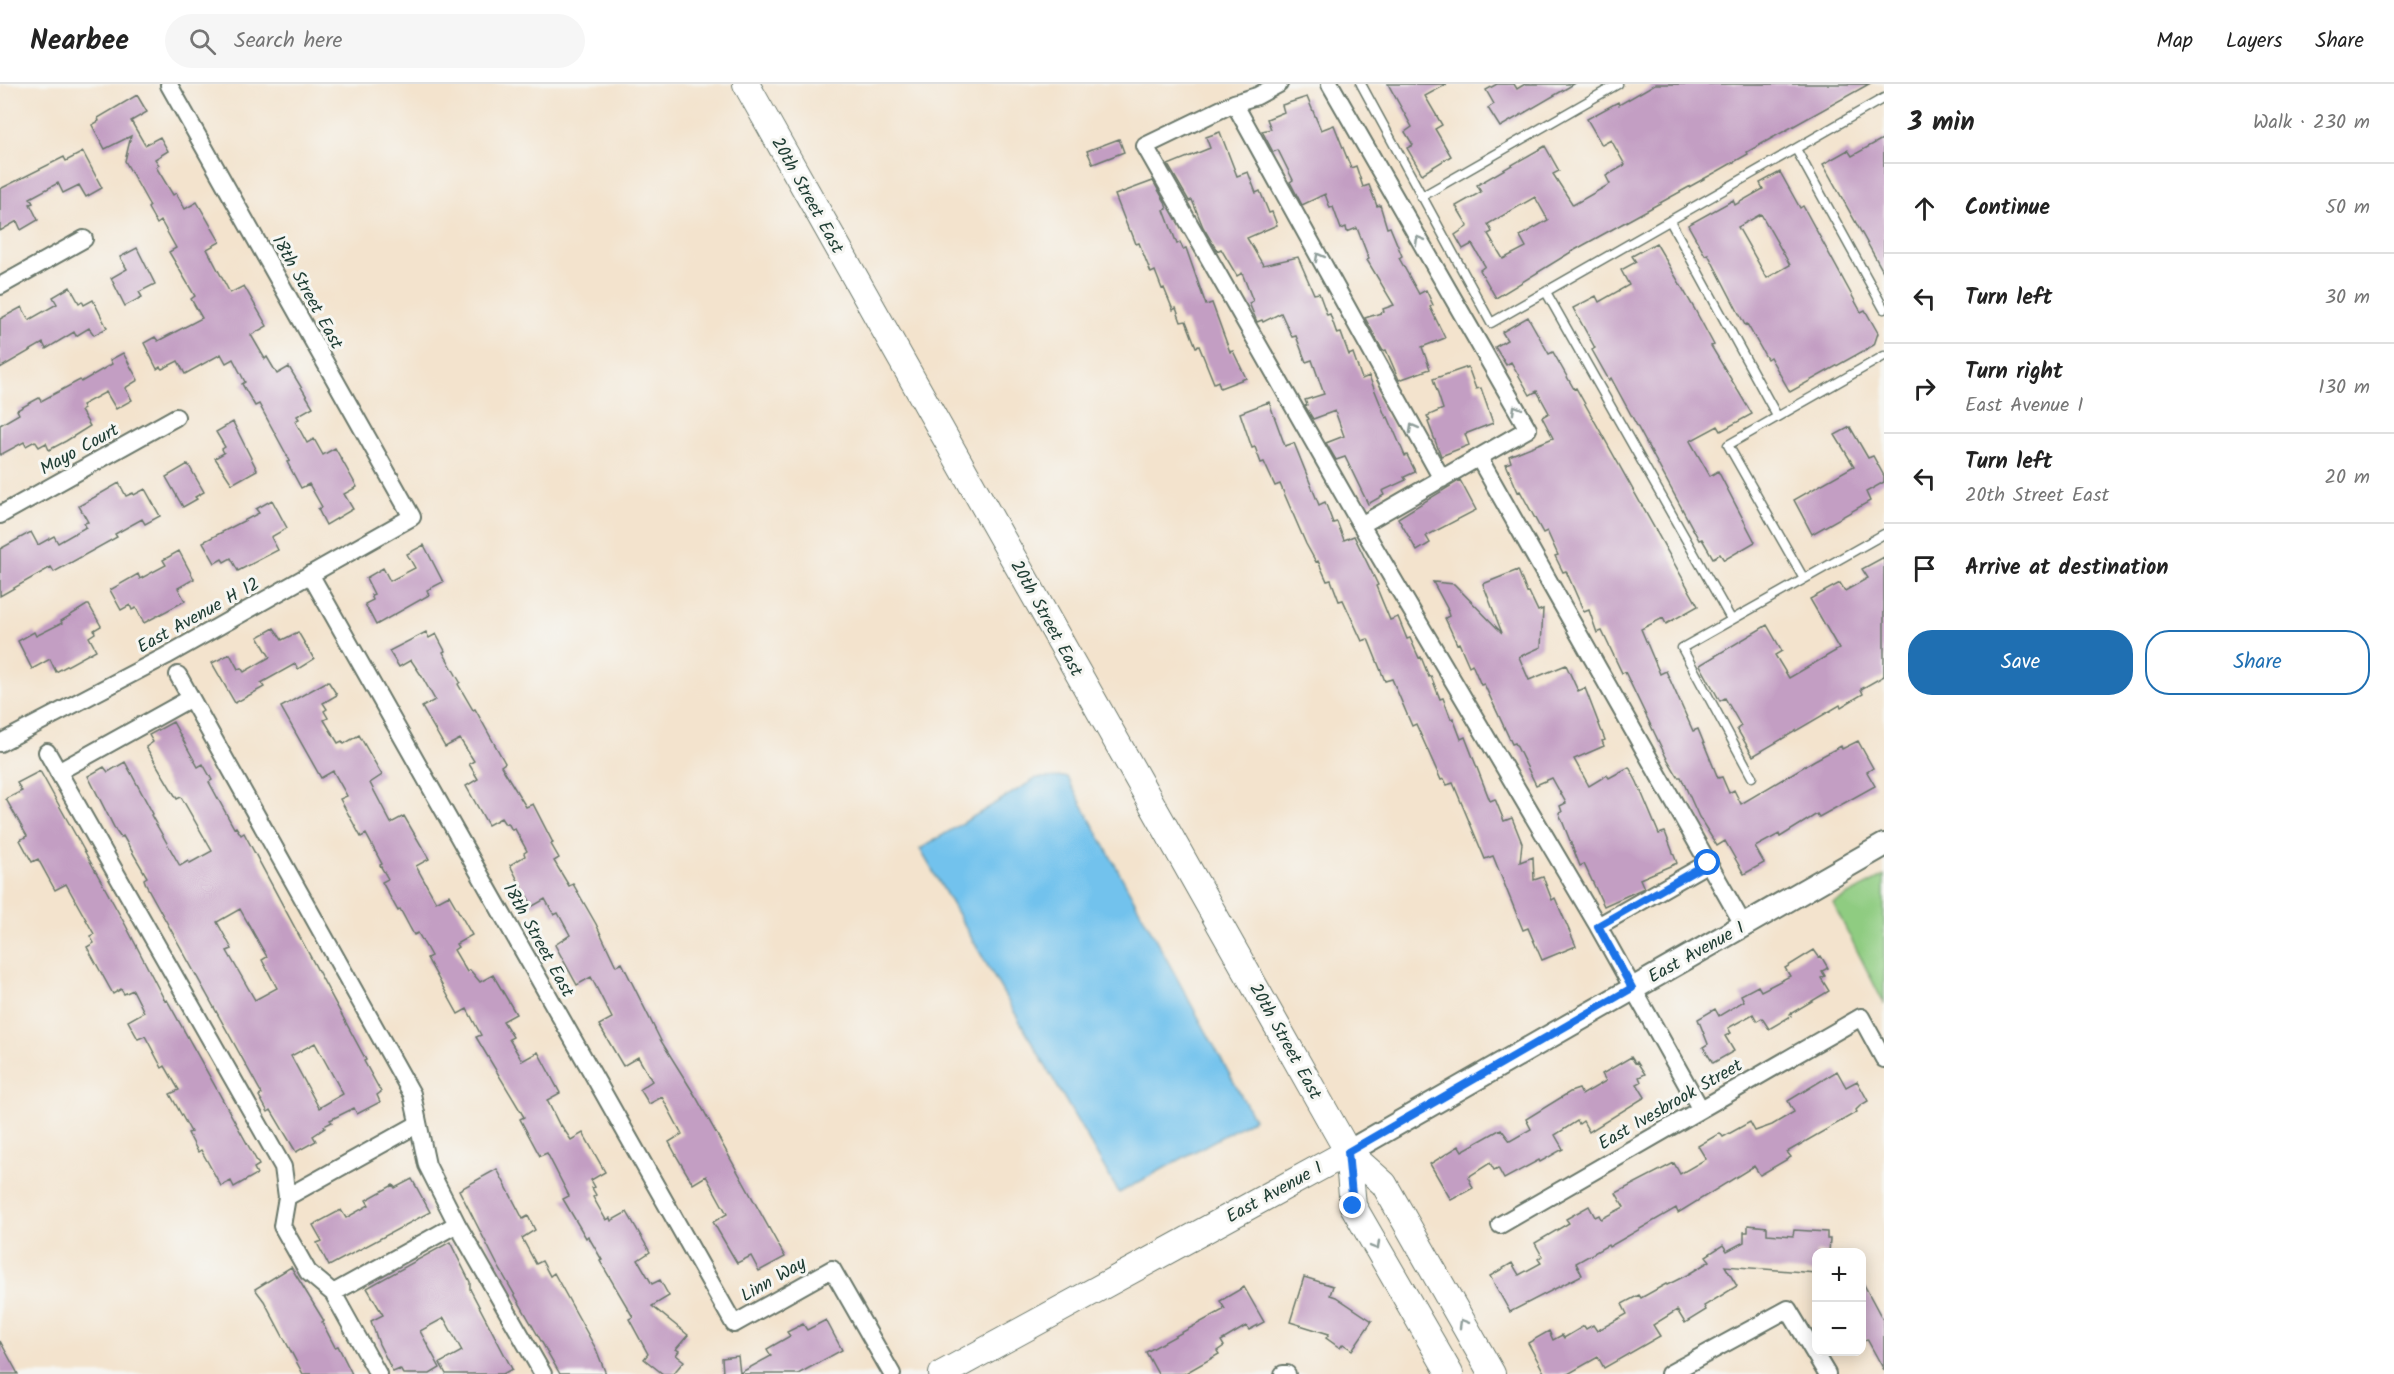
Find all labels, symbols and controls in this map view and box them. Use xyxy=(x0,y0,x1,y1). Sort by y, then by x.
search box xyxy=(165,14,585,68)
text: Nearbee xyxy=(30,19,129,64)
text: Search here xyxy=(234,24,342,59)
icon: search xyxy=(186,25,219,58)
text: Map xyxy=(2156,25,2193,58)
text: Layers xyxy=(2226,25,2282,58)
text: Share xyxy=(2315,25,2364,58)
text: 3 min xyxy=(1908,102,1975,144)
text: Walk · 230 m xyxy=(2253,107,2370,139)
street label: 20th Street East xyxy=(763,132,851,260)
text: Continue xyxy=(1965,191,2050,226)
icon: ahead xyxy=(1908,192,1941,225)
text: 50 m xyxy=(2325,192,2370,224)
street label: 18th Street East xyxy=(263,230,351,356)
one-way arrow xyxy=(1415,236,1426,246)
one-way arrow xyxy=(1315,253,1326,263)
text: Turn left xyxy=(1965,281,2052,316)
icon: left xyxy=(1908,282,1941,315)
text: 30 m xyxy=(2325,282,2370,314)
text: Turn right xyxy=(1965,355,2063,390)
icon: right xyxy=(1908,372,1941,405)
text: 130 m xyxy=(2318,372,2370,404)
text: East Avenue I xyxy=(1965,390,2083,422)
one-way arrow xyxy=(1512,405,1523,415)
street label: Mayo Court xyxy=(35,416,126,484)
one-way arrow xyxy=(1409,424,1420,434)
text: Turn left xyxy=(1965,445,2052,480)
icon: left xyxy=(1908,462,1941,495)
text: 20 m xyxy=(2324,462,2370,494)
text: 20th Street East xyxy=(1965,480,2109,512)
text: Arrive at destination xyxy=(1965,551,2168,586)
icon: arrive xyxy=(1908,552,1941,585)
street label: 20th Street East xyxy=(1002,555,1090,683)
street label: East Avenue H 12 xyxy=(132,571,265,662)
button: Save xyxy=(1908,630,2133,695)
button: Share xyxy=(2145,630,2370,695)
route start xyxy=(1694,849,1720,875)
street label: 18th Street East xyxy=(494,878,582,1004)
street label: East Avenue I xyxy=(1643,915,1750,992)
street label: 20th Street East xyxy=(1241,978,1329,1106)
street label: East Ivesbrook Street xyxy=(1593,1052,1749,1159)
street label: East Avenue I xyxy=(1221,1155,1328,1232)
route end xyxy=(1339,1192,1365,1218)
one-way arrow xyxy=(1369,1240,1380,1250)
map controls xyxy=(1812,1248,1866,1356)
button: + xyxy=(1812,1248,1866,1302)
street label: Linn Way xyxy=(736,1250,812,1311)
button: − xyxy=(1812,1302,1866,1356)
one-way arrow xyxy=(1459,1319,1470,1329)

